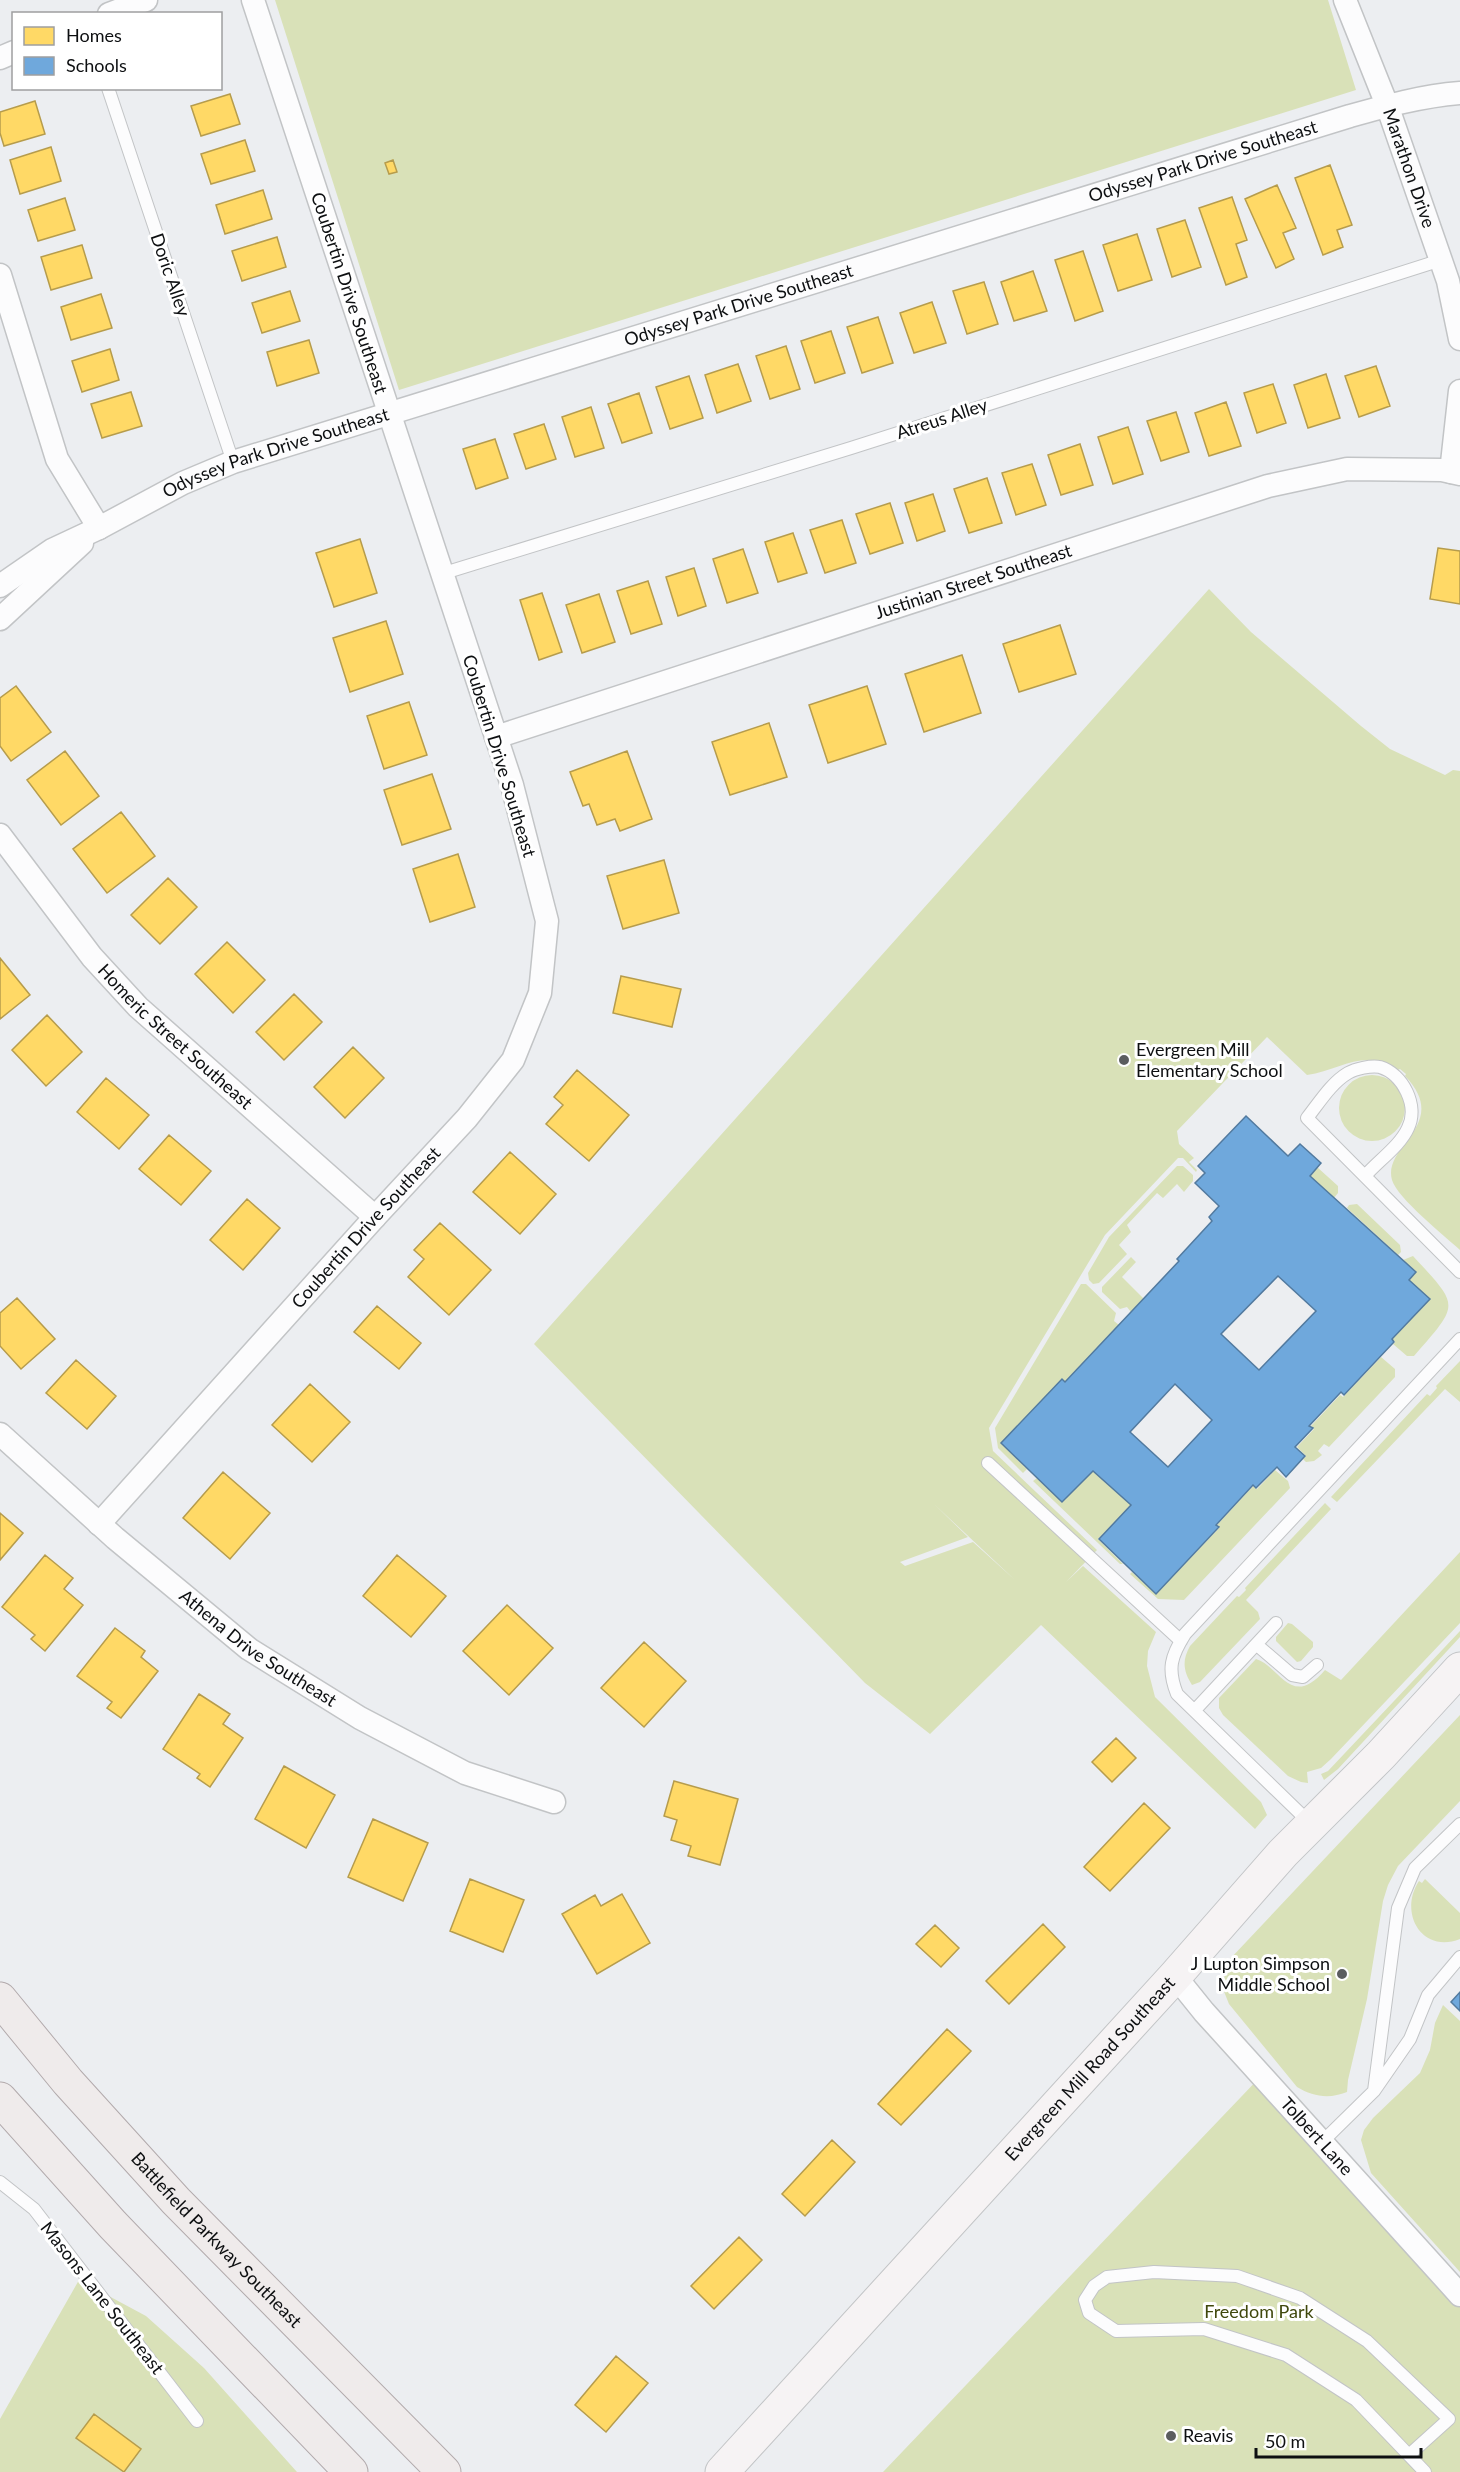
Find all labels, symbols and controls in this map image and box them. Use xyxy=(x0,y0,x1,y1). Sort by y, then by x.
legend xyxy=(12,12,222,90)
text: Homes xyxy=(66,24,122,46)
text: Schools xyxy=(66,54,127,76)
street label: Marathon Drive xyxy=(1379,105,1441,231)
street label: Odyssey Park Drive Southeast xyxy=(1085,115,1320,206)
street label: Coubertin Drive Southeast xyxy=(307,189,393,397)
street label: Doric Alley xyxy=(146,230,196,320)
street label: Odyssey Park Drive Southeast xyxy=(621,258,856,350)
street label: Atreus Alley xyxy=(893,393,991,443)
street label: Odyssey Park Drive Southeast xyxy=(158,402,392,502)
street label: Justinian Street Southeast xyxy=(872,538,1075,623)
street label: Coubertin Drive Southeast xyxy=(459,652,541,860)
street label: Homeric Street Southeast xyxy=(94,959,258,1114)
place label: Evergreen Mill Elementary School xyxy=(1136,1038,1283,1081)
marker: Evergreen Mill Elementary School xyxy=(1117,1053,1131,1067)
street label: Coubertin Drive Southeast xyxy=(286,1141,445,1312)
street label: Athena Drive Southeast xyxy=(176,1584,342,1711)
place label: J Lupton Simpson Middle School xyxy=(1191,1952,1330,1995)
marker: J Lupton Simpson Middle School xyxy=(1335,1967,1349,1981)
street label: Evergreen Mill Road Southeast xyxy=(1000,1971,1180,2165)
street label: Tolbert Lane xyxy=(1276,2092,1358,2179)
street label: Battlefield Parkway Southeast xyxy=(127,2147,307,2332)
street label: Masons Lane Southeast xyxy=(36,2217,169,2378)
park label: Freedom Park xyxy=(1204,2300,1315,2322)
scale bar xyxy=(1256,2421,1421,2459)
place label: Reavis xyxy=(1183,2424,1234,2446)
marker: Reavis xyxy=(1164,2429,1178,2443)
text: 50 m xyxy=(1265,2430,1305,2452)

